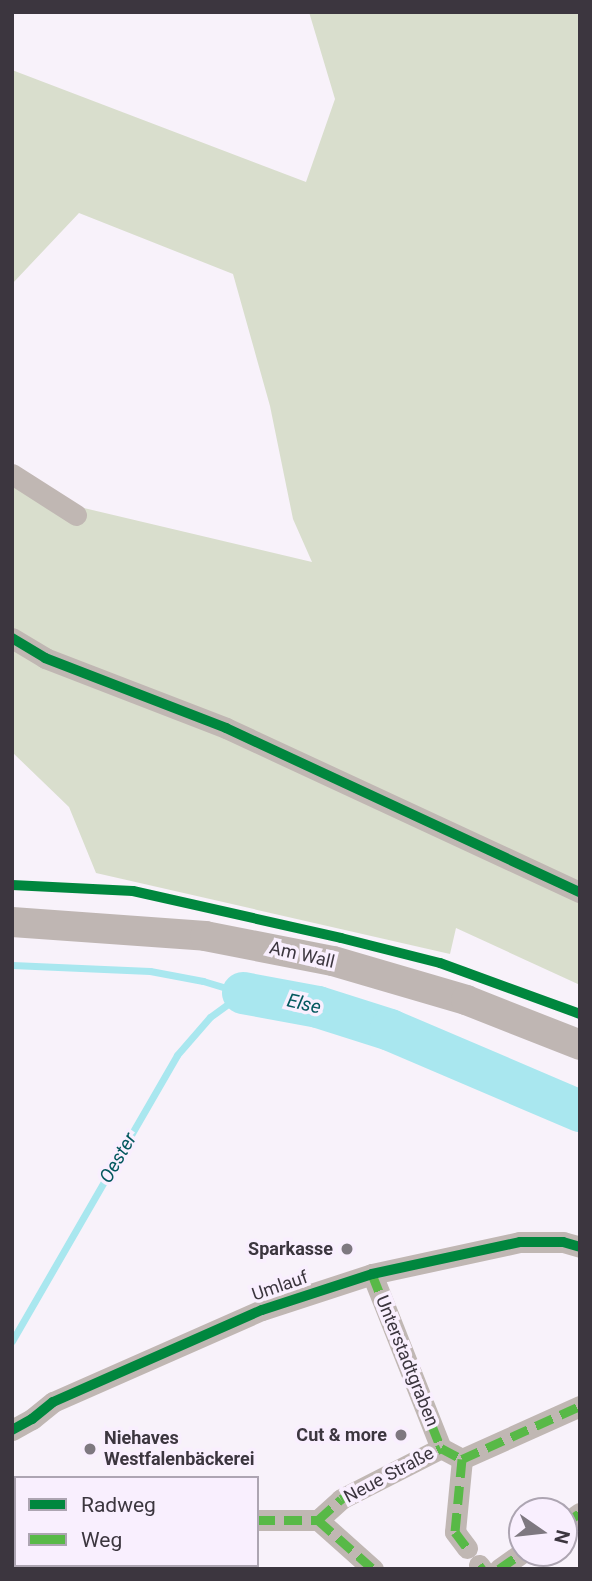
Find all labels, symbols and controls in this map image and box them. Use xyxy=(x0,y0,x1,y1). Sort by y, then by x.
street label: Am Wall xyxy=(267,937,337,973)
water label: Else xyxy=(285,989,323,1019)
water label: Oester xyxy=(95,1129,141,1187)
place label: Sparkasse xyxy=(248,1238,333,1260)
marker: Sparkasse xyxy=(339,1241,355,1257)
street label: Umlauf xyxy=(249,1266,311,1306)
street label: Unterstadtgraben xyxy=(371,1292,443,1430)
place label: Cut & more xyxy=(296,1424,387,1446)
marker: Cut & more xyxy=(393,1427,409,1443)
place label: Niehaves Westfalenbäckerei xyxy=(104,1428,254,1470)
marker: Niehaves Westfalenbäckerei xyxy=(82,1441,98,1457)
street label: Neue Straße xyxy=(340,1442,438,1508)
legend xyxy=(14,1476,259,1567)
text: Radweg xyxy=(81,1493,156,1517)
north arrow xyxy=(508,1497,578,1567)
text: N xyxy=(549,1527,575,1546)
text: Weg xyxy=(81,1528,122,1552)

